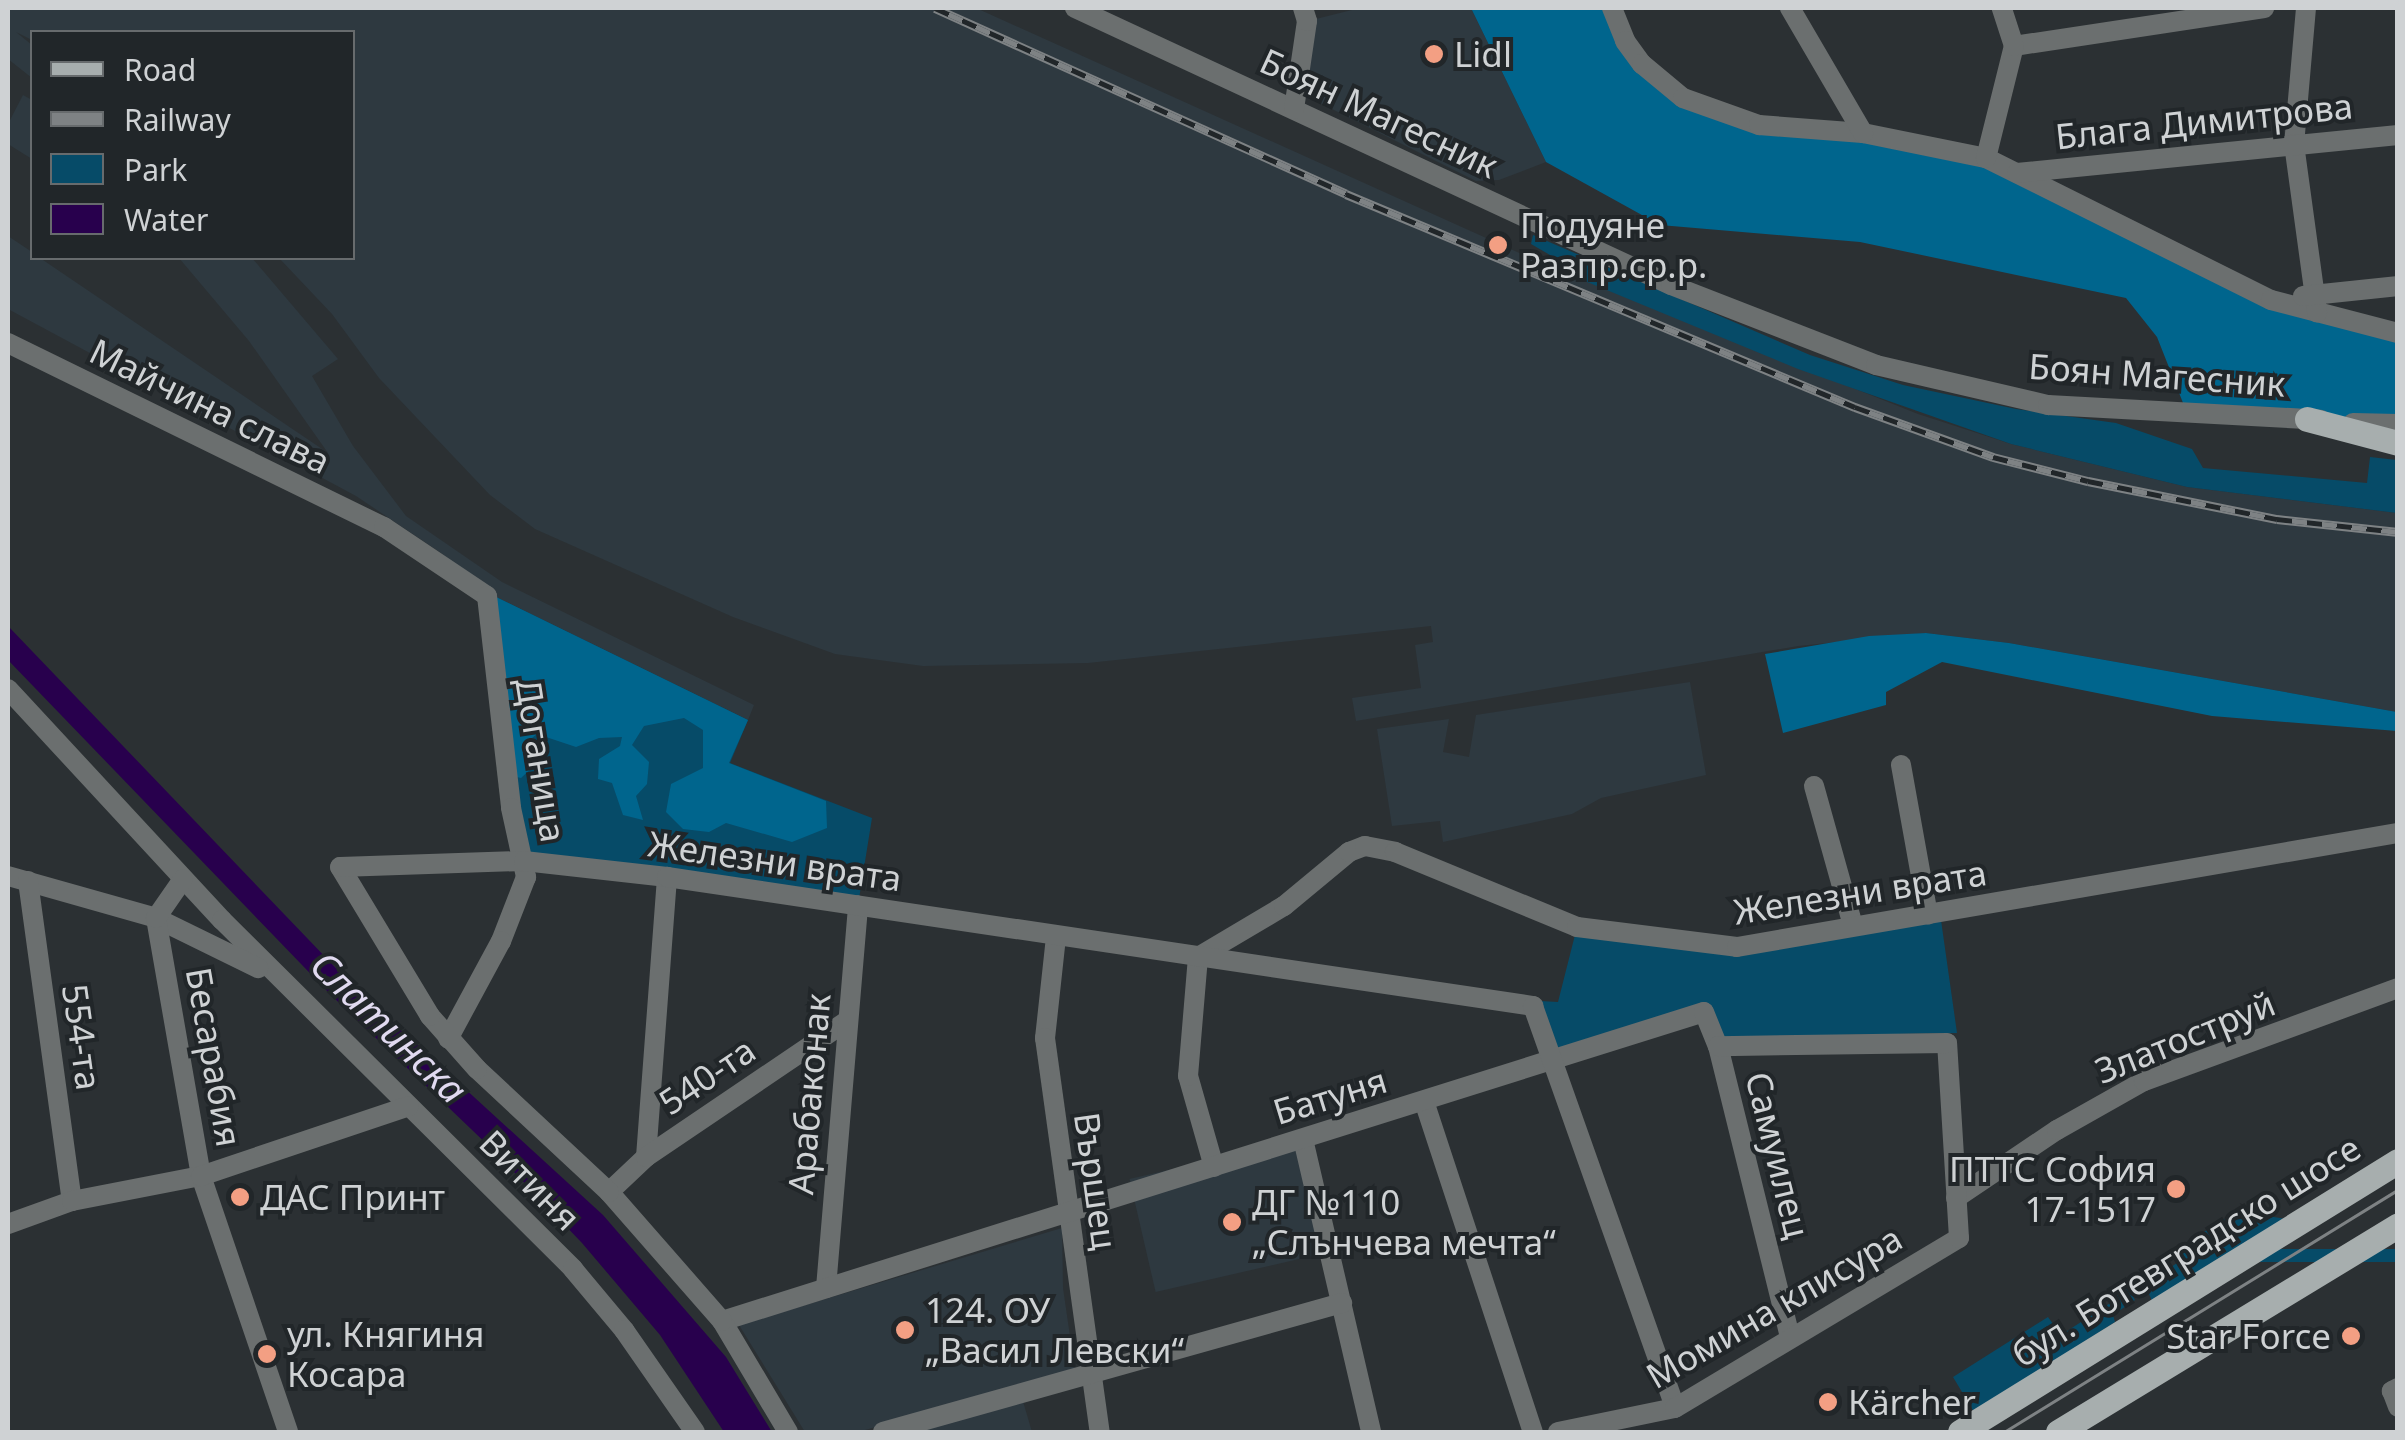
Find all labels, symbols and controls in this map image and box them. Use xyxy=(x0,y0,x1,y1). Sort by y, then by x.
legend xyxy=(30,30,355,260)
place label: Lidl xyxy=(1454,33,1512,75)
street label: Боян Магесник xyxy=(1254,40,1504,186)
marker: Lidl xyxy=(1423,43,1445,65)
text: Road xyxy=(124,49,196,90)
street label: Блага Димитрова xyxy=(2053,84,2355,158)
text: Railway xyxy=(124,99,231,140)
text: Park xyxy=(124,149,187,190)
text: Water xyxy=(124,199,208,240)
place label: Подуяне Разпр.ср.р. xyxy=(1520,204,1707,286)
marker: Подуяне Разпр.ср.р. xyxy=(1485,232,1511,258)
street label: Майчина слава xyxy=(83,330,337,482)
street label: Боян Магесник xyxy=(2027,345,2287,405)
street label: Доганица xyxy=(507,675,575,845)
street label: Железни врата xyxy=(646,822,904,900)
street label: Железни врата xyxy=(1731,851,1989,933)
water label: Слатинска xyxy=(302,942,476,1112)
street label: Бесарабия xyxy=(178,964,250,1150)
street label: 554-та xyxy=(54,981,110,1093)
street label: Златоструй xyxy=(2089,982,2281,1092)
street label: Арабаконак xyxy=(779,992,839,1196)
street label: 540-та xyxy=(651,1029,763,1123)
street label: Батуня xyxy=(1268,1059,1392,1133)
street label: Самуилец xyxy=(1737,1068,1819,1242)
street label: Вършец xyxy=(1066,1110,1126,1252)
street label: Витиня xyxy=(471,1121,589,1239)
street label: бул. Ботевградско шосе xyxy=(2004,1127,2368,1375)
place label: ПТТС София 17-1517 xyxy=(1949,1148,2156,1230)
place label: ДАС Принт xyxy=(260,1176,445,1218)
marker: ПТТС София 17-1517 xyxy=(2165,1178,2187,1200)
place label: ДГ №110 „Слънчева мечта“ xyxy=(1252,1181,1556,1263)
marker: ДАС Принт xyxy=(229,1186,251,1208)
marker: ДГ №110 „Слънчева мечта“ xyxy=(1221,1211,1243,1233)
street label: Момина клисура xyxy=(1639,1217,1909,1397)
place label: 124. ОУ „Васил Левски“ xyxy=(925,1289,1184,1371)
place label: ул. Княгиня Косара xyxy=(287,1313,484,1395)
place label: Star Force xyxy=(2166,1315,2331,1357)
marker: 124. ОУ „Васил Левски“ xyxy=(894,1319,916,1341)
marker: Star Force xyxy=(2340,1325,2362,1347)
marker: ул. Княгиня Косара xyxy=(256,1343,278,1365)
place label: Кärcher xyxy=(1848,1381,1976,1423)
marker: Кärcher xyxy=(1817,1391,1839,1413)

